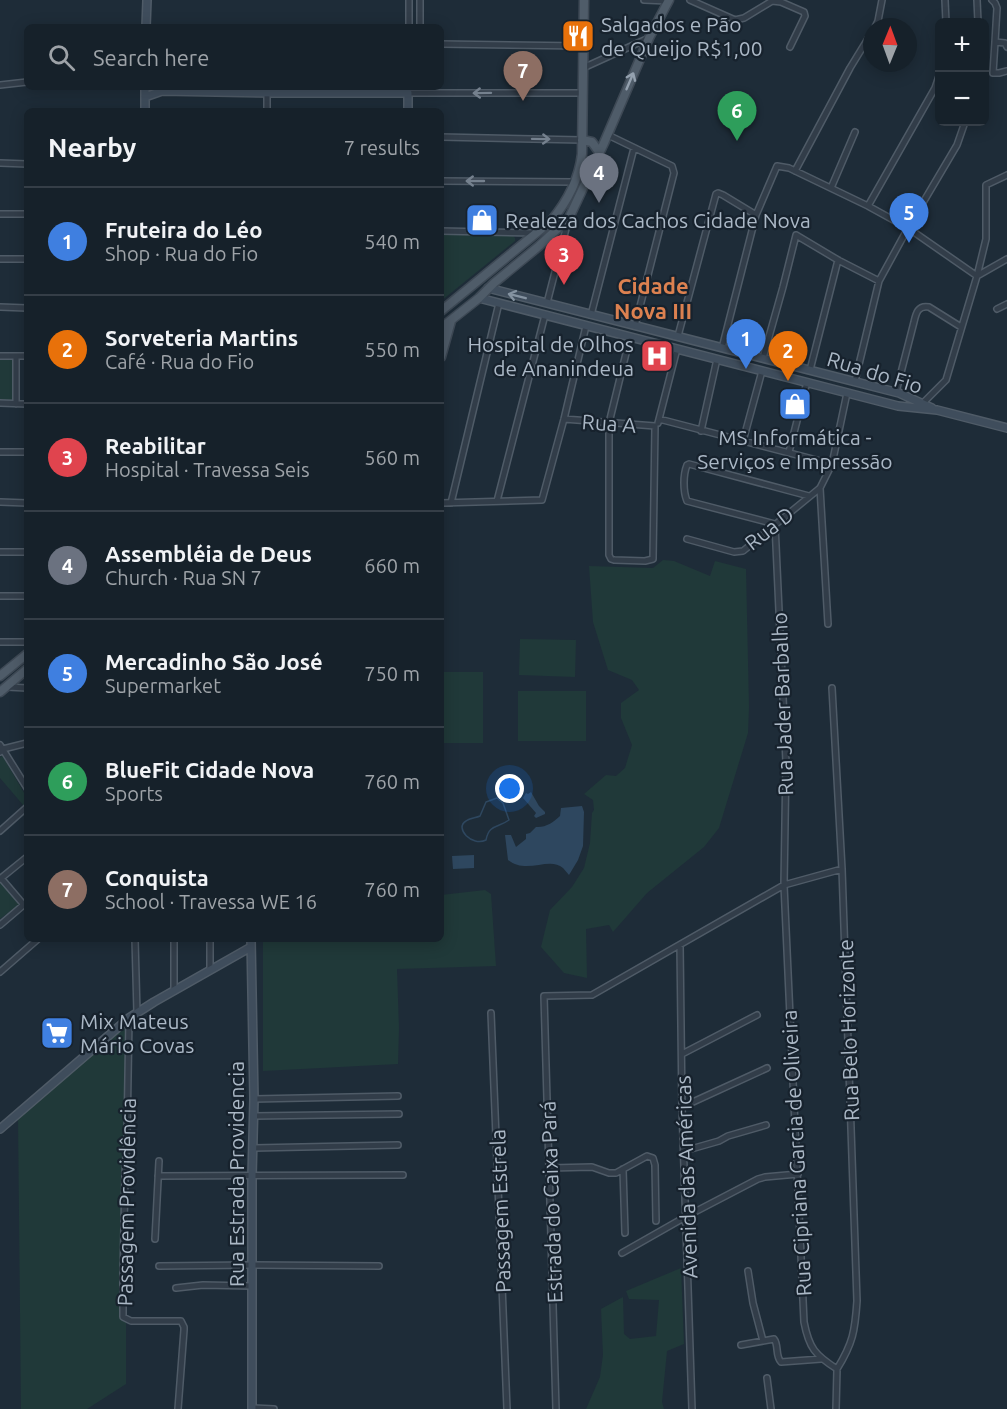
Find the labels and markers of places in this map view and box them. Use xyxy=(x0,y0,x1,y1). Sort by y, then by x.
place label: Salgados e Pão de Queijo R$1,00 xyxy=(601,12,763,60)
restaurant icon: Salgados e Pão de Queijo R$1,00 xyxy=(560,18,596,54)
pin: 7 xyxy=(504,51,542,101)
pin: 6 xyxy=(718,92,756,141)
pin: 4 xyxy=(580,154,618,203)
pin: 5 xyxy=(890,194,928,243)
shop icon: Realeza dos Cachos Cidade Nova xyxy=(464,202,500,238)
place label: Realeza dos Cachos Cidade Nova xyxy=(505,208,811,232)
pin: 3 xyxy=(544,236,584,285)
pin: 1 xyxy=(726,320,766,369)
place label: Hospital de Olhos de Ananindeua xyxy=(467,332,634,380)
pin: 2 xyxy=(768,332,808,381)
hospital icon: Hospital de Olhos de Ananindeua xyxy=(639,338,675,374)
shop icon: MS Informática - Serviços e Impressão xyxy=(777,386,813,422)
place label: MS Informática - Serviços e Impressão xyxy=(697,425,893,473)
place label: Mix Mateus Mário Covas xyxy=(80,1009,194,1057)
supermarket icon: Mix Mateus Mário Covas xyxy=(39,1015,75,1051)

